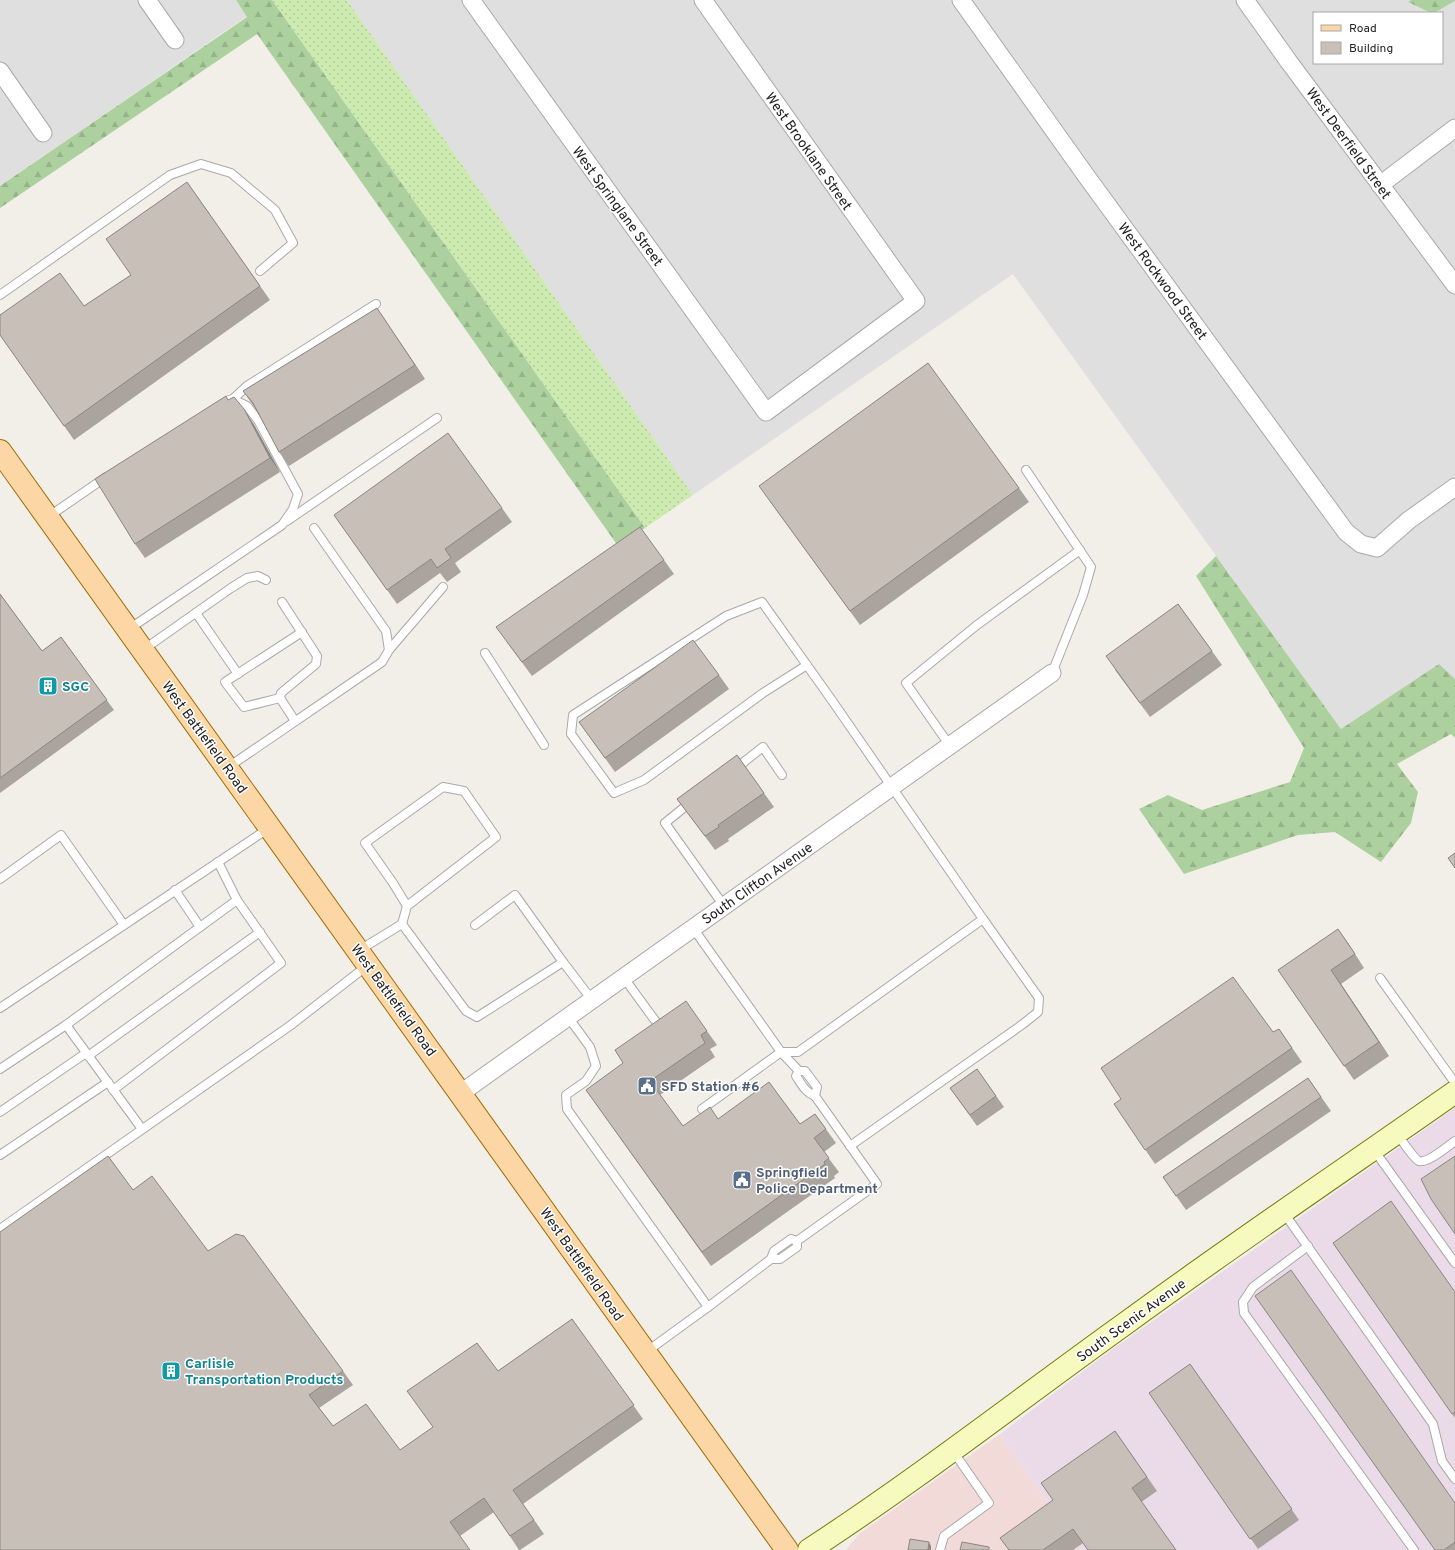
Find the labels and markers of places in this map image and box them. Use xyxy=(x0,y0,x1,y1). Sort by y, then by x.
building icon: SGC xyxy=(37,675,59,697)
place label: SGC xyxy=(62,679,89,696)
public building icon: SFD Station #6 xyxy=(636,1075,658,1097)
place label: SFD Station #6 xyxy=(661,1079,760,1096)
place label: Springfield Police Department xyxy=(756,1165,878,1198)
public building icon: Springfield Police Department xyxy=(731,1169,753,1191)
place label: Carlisle Transportation Products xyxy=(185,1356,343,1389)
building icon: Carlisle Transportation Products xyxy=(160,1360,182,1382)

